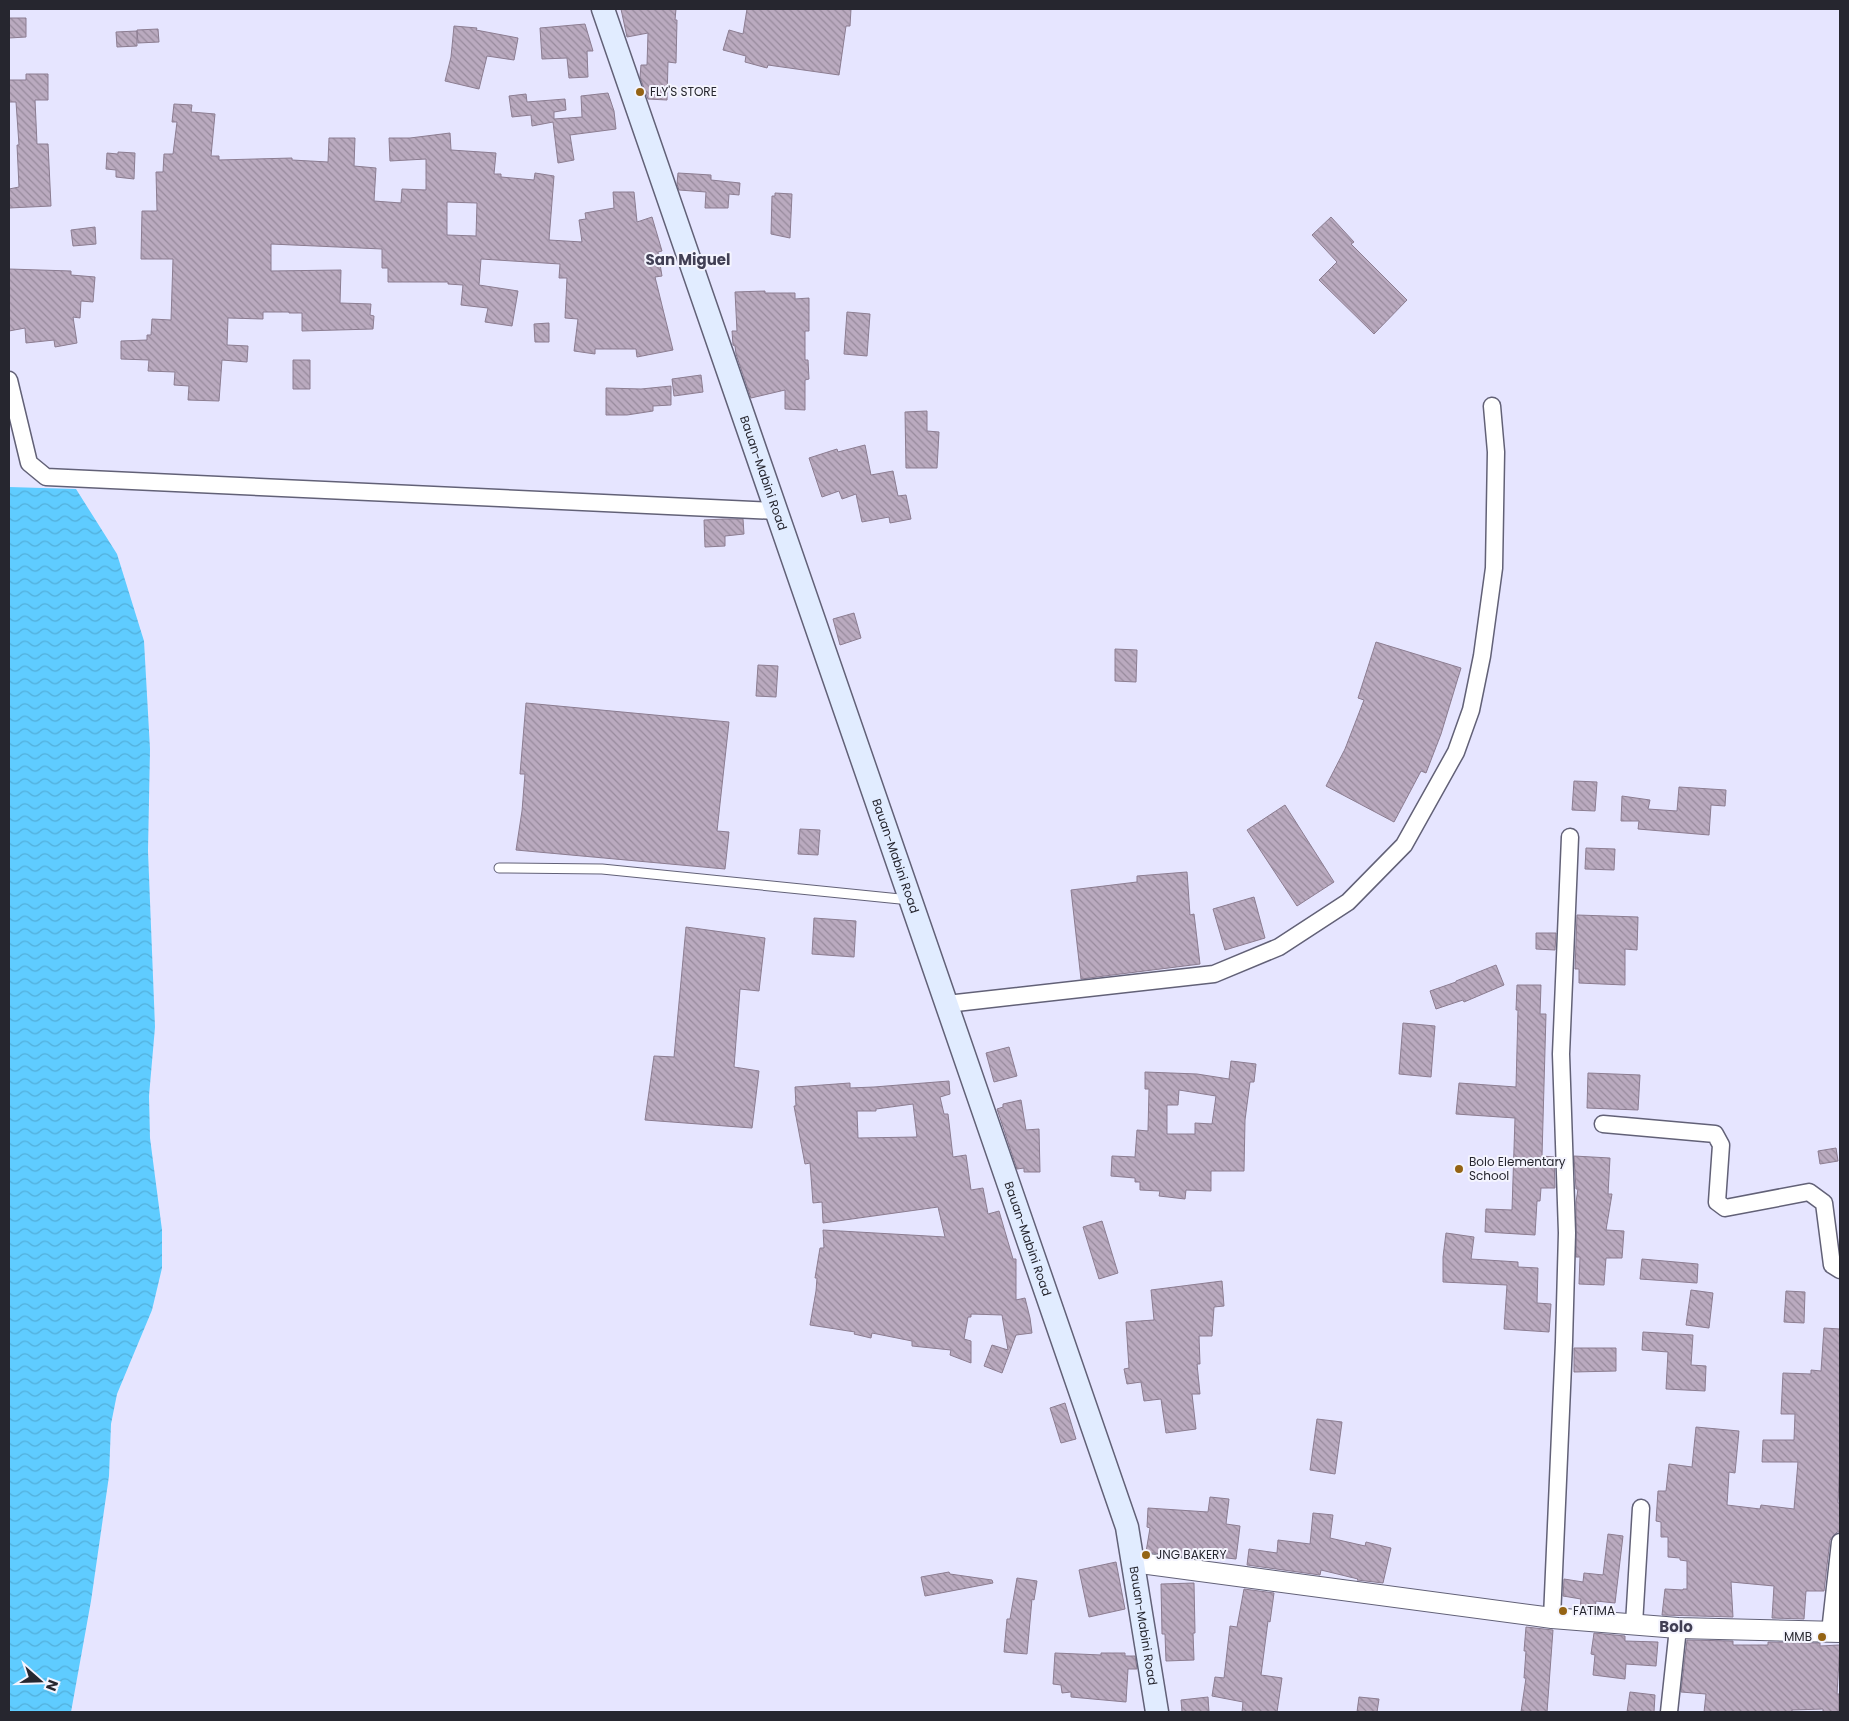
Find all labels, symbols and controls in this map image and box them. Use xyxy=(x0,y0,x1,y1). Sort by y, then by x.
place label: FLY'S STORE xyxy=(650,83,717,100)
marker: FLY'S STORE xyxy=(634,86,646,98)
district label: San Miguel xyxy=(646,249,730,270)
street label: Bauan-Mabini Road xyxy=(736,413,791,533)
street label: Bauan-Mabini Road xyxy=(868,796,923,915)
place label: Bolo Elementary School xyxy=(1469,1153,1566,1184)
marker: Bolo Elementary School xyxy=(1453,1163,1465,1175)
street label: Bauan-Mabini Road xyxy=(1000,1179,1056,1298)
place label: JNG BAKERY xyxy=(1156,1546,1226,1563)
marker: JNG BAKERY xyxy=(1140,1549,1152,1561)
street label: Bauan-Mabini Road xyxy=(1126,1565,1162,1686)
place label: FATIMA xyxy=(1573,1602,1615,1619)
marker: FATIMA xyxy=(1557,1605,1569,1617)
district label: Bolo xyxy=(1659,1616,1693,1637)
place label: MMB xyxy=(1784,1628,1812,1645)
marker: MMB xyxy=(1816,1631,1828,1643)
north arrow xyxy=(15,1656,65,1706)
text: N xyxy=(41,1677,63,1694)

